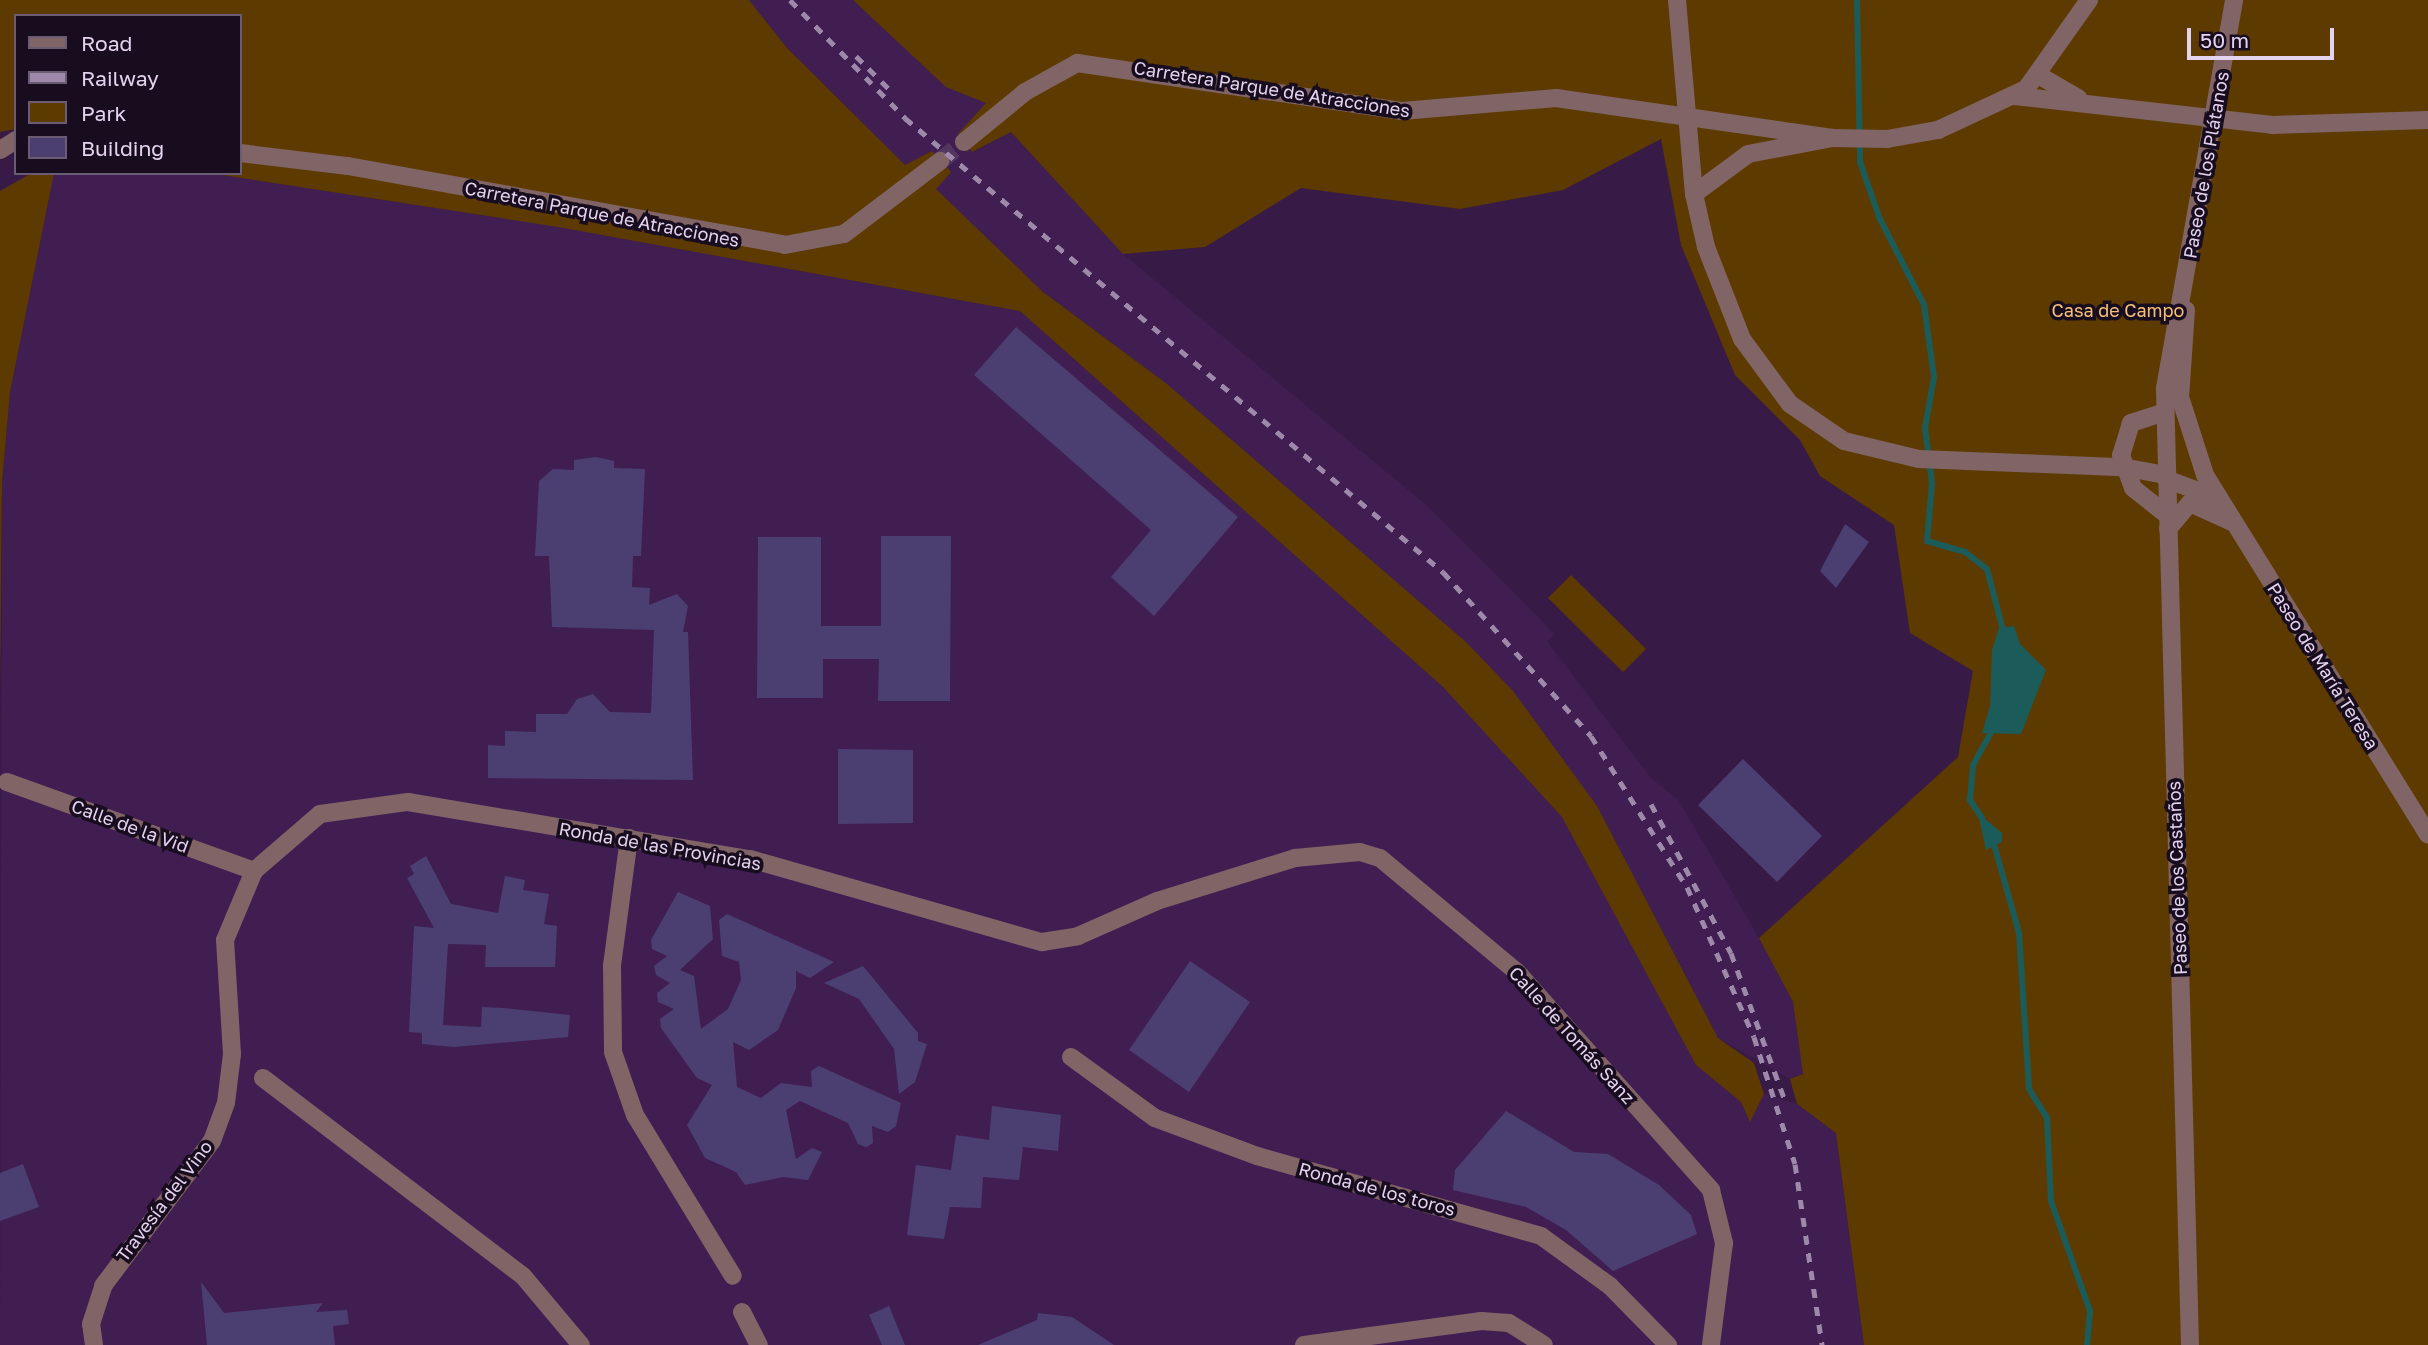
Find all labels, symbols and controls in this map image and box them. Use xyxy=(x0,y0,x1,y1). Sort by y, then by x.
legend xyxy=(14,14,242,175)
scale bar xyxy=(2190,14,2337,58)
text: 50 m xyxy=(2200,27,2249,53)
text: Road xyxy=(81,30,132,56)
street label: Carretera Parque de Atracciones xyxy=(1132,56,1412,122)
text: Railway xyxy=(81,65,159,91)
street label: Paseo de los Plátanos xyxy=(2179,70,2233,260)
text: Park xyxy=(81,100,126,126)
text: Building xyxy=(81,135,164,161)
street label: Carretera Parque de Atracciones xyxy=(463,177,741,251)
park label: Casa de Campo xyxy=(2052,299,2184,321)
street label: Paseo de María Teresa xyxy=(2263,579,2383,753)
street label: Paseo de los Castaños xyxy=(2163,781,2191,975)
street label: Calle de la Vid xyxy=(68,795,192,857)
street label: Ronda de las Provincias xyxy=(557,818,763,874)
street label: Calle de Tomás Sanz xyxy=(1505,962,1639,1108)
street label: Travesía del Vino xyxy=(111,1136,217,1266)
street label: Ronda de los toros xyxy=(1296,1158,1458,1220)

